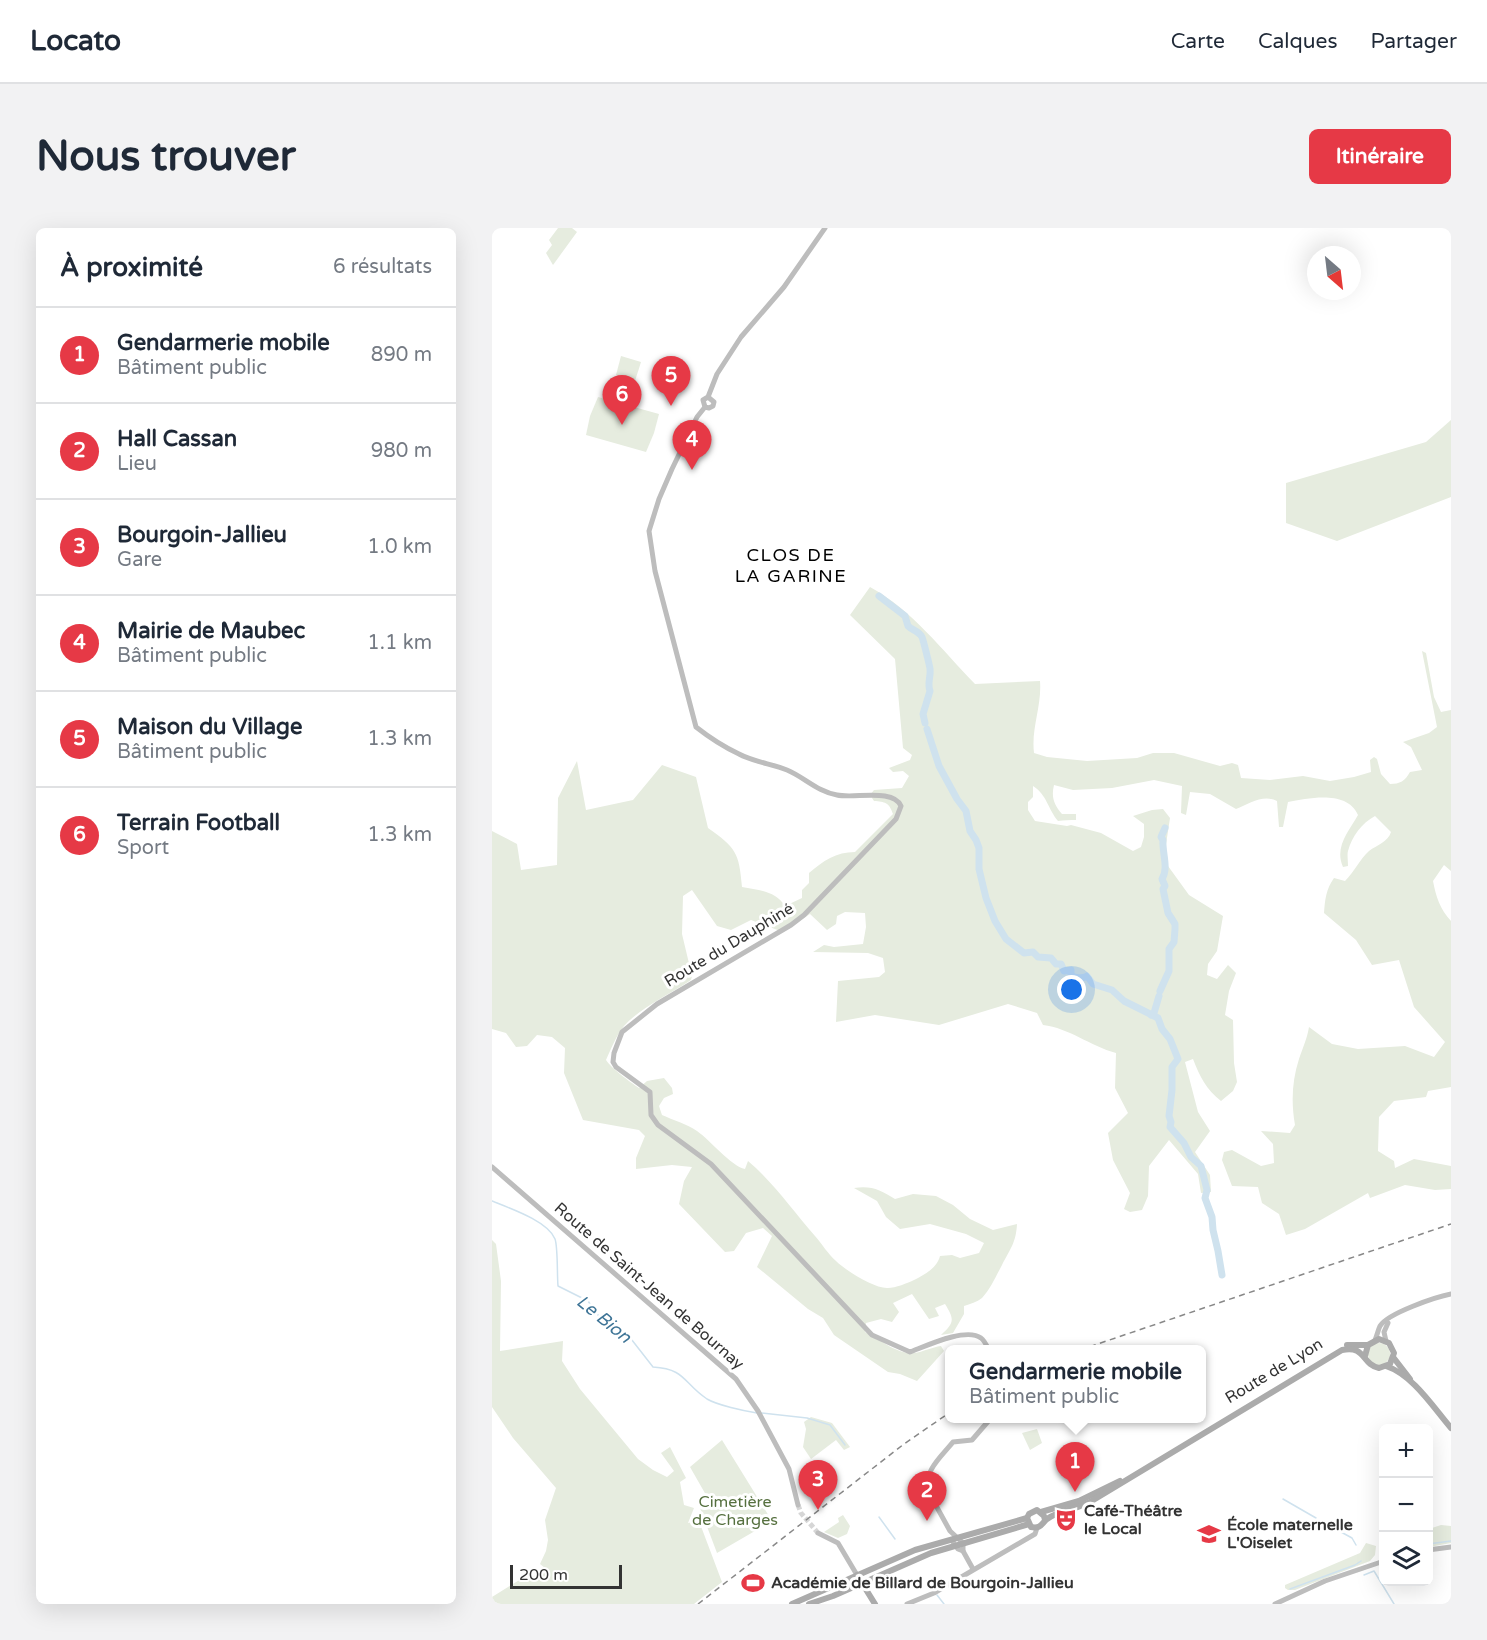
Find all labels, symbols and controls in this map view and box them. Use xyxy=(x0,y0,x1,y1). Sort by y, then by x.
text: Locato xyxy=(30,24,121,58)
text: Carte xyxy=(1171,29,1225,54)
text: Calques xyxy=(1258,29,1338,54)
text: Partager xyxy=(1371,29,1457,54)
button: Itinéraire xyxy=(1309,129,1451,184)
text: Nous trouver xyxy=(36,131,296,182)
north arrow xyxy=(1307,246,1361,300)
text: À proximité xyxy=(60,252,203,283)
text: 6 résultats xyxy=(333,255,432,279)
text: Gendarmerie mobile xyxy=(117,330,330,356)
text: 1 xyxy=(73,343,86,367)
text: 890 m xyxy=(371,343,432,367)
text: Bâtiment public xyxy=(117,356,267,380)
pin: 5 xyxy=(652,356,690,406)
pin: 6 xyxy=(602,376,642,425)
pin: 4 xyxy=(672,420,712,470)
text: Hall Cassan xyxy=(117,426,237,452)
text: 2 xyxy=(73,439,86,463)
text: 980 m xyxy=(371,439,432,463)
text: Lieu xyxy=(117,452,157,476)
text: Bourgoin-Jallieu xyxy=(117,522,287,548)
text: 3 xyxy=(73,535,86,559)
text: 1.0 km xyxy=(367,535,432,559)
district label: CLOS DE LA GARINE xyxy=(735,544,847,587)
text: Gare xyxy=(117,548,162,572)
text: Mairie de Maubec xyxy=(117,618,305,644)
text: 4 xyxy=(73,631,86,655)
text: 1.1 km xyxy=(367,631,432,655)
text: Bâtiment public xyxy=(117,644,267,668)
text: Maison du Village xyxy=(117,714,302,740)
text: 5 xyxy=(73,727,86,751)
text: 1.3 km xyxy=(367,727,432,751)
text: Bâtiment public xyxy=(117,740,267,764)
text: Terrain Football xyxy=(117,810,280,836)
text: 6 xyxy=(73,823,86,847)
text: 1.3 km xyxy=(367,823,432,847)
text: Sport xyxy=(117,836,169,860)
street label: Route du Dauphiné xyxy=(661,899,797,991)
your location xyxy=(1057,975,1086,1004)
street label: Route de Saint-Jean de Bournay xyxy=(550,1198,748,1374)
water label: Le Bion xyxy=(572,1290,637,1348)
street label: Route de Lyon xyxy=(1221,1334,1327,1408)
popup xyxy=(945,1345,1206,1423)
text: Gendarmerie mobile xyxy=(969,1359,1182,1385)
text: Bâtiment public xyxy=(969,1385,1119,1409)
map controls xyxy=(1379,1424,1433,1586)
button: + xyxy=(1379,1424,1433,1478)
pin: 1 xyxy=(1056,1442,1094,1492)
pin: 3 xyxy=(798,1460,838,1510)
pin: 2 xyxy=(908,1472,946,1521)
button: − xyxy=(1379,1478,1433,1532)
park label: Cimetière de Charges xyxy=(692,1492,778,1530)
place label: Café-Théâtre le Local xyxy=(1084,1501,1182,1539)
theatre icon: Café-Théâtre le Local xyxy=(1053,1507,1079,1533)
place label: École maternelle L'Oiselet xyxy=(1227,1515,1353,1553)
school or university icon: École maternelle L'Oiselet xyxy=(1196,1521,1222,1547)
button: layers xyxy=(1379,1532,1433,1586)
scale bar xyxy=(510,1562,622,1590)
text: 200 m xyxy=(519,1565,568,1585)
sports icon: Académie de Billard de Bourgoin-Jallieu xyxy=(740,1570,766,1596)
place label: Académie de Billard de Bourgoin-Jallieu xyxy=(771,1573,1074,1593)

